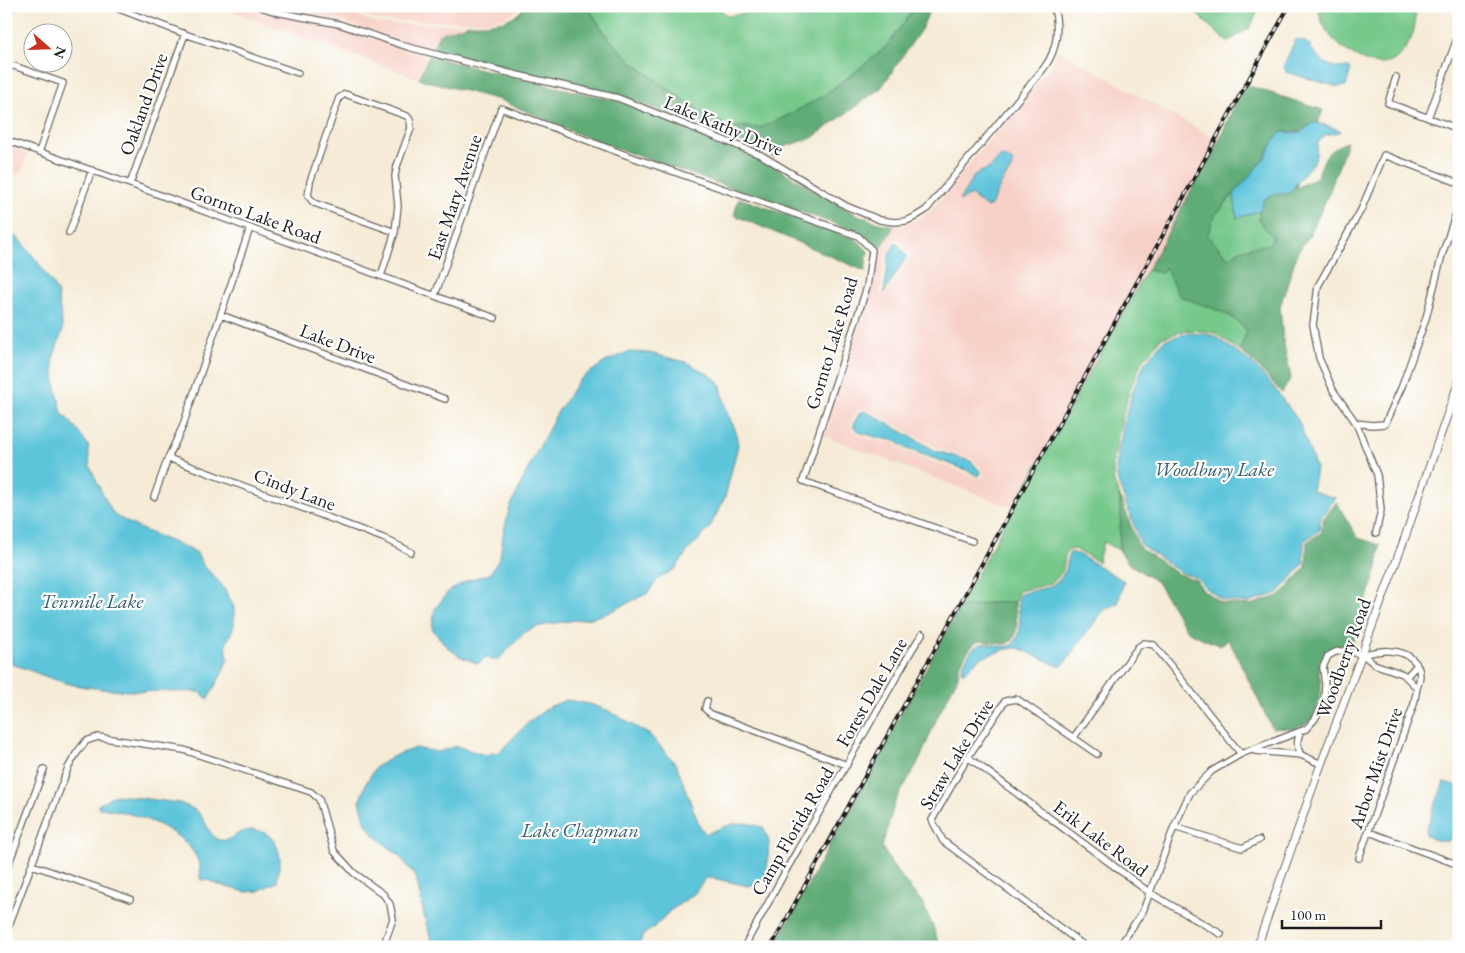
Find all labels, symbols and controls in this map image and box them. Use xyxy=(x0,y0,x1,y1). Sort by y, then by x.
north arrow xyxy=(22,22,72,72)
text: N xyxy=(50,44,71,61)
street label: Oakland Drive xyxy=(113,50,174,159)
street label: Lake Kathy Drive xyxy=(660,89,787,162)
street label: East Mary Avenue xyxy=(421,131,488,263)
street label: Gornto Lake Road xyxy=(187,179,325,250)
street label: Gornto Lake Road xyxy=(799,273,864,412)
street label: Lake Drive xyxy=(296,318,379,369)
water label: Woodbury Lake xyxy=(1154,456,1274,482)
street label: Cindy Lane xyxy=(250,462,339,517)
water label: Tenmile Lake xyxy=(41,588,144,614)
street label: Woodberry Road xyxy=(1310,594,1377,722)
street label: Forest Dale Lane xyxy=(830,633,913,751)
street label: Straw Lake Drive xyxy=(914,694,999,814)
street label: Arbor Mist Drive xyxy=(1343,704,1408,833)
street label: Camp Florida Road xyxy=(745,762,840,900)
street label: Erik Lake Road xyxy=(1048,794,1154,883)
water label: Lake Chapman xyxy=(520,817,639,843)
scale bar xyxy=(1282,898,1381,930)
text: 100 m xyxy=(1290,905,1327,924)

